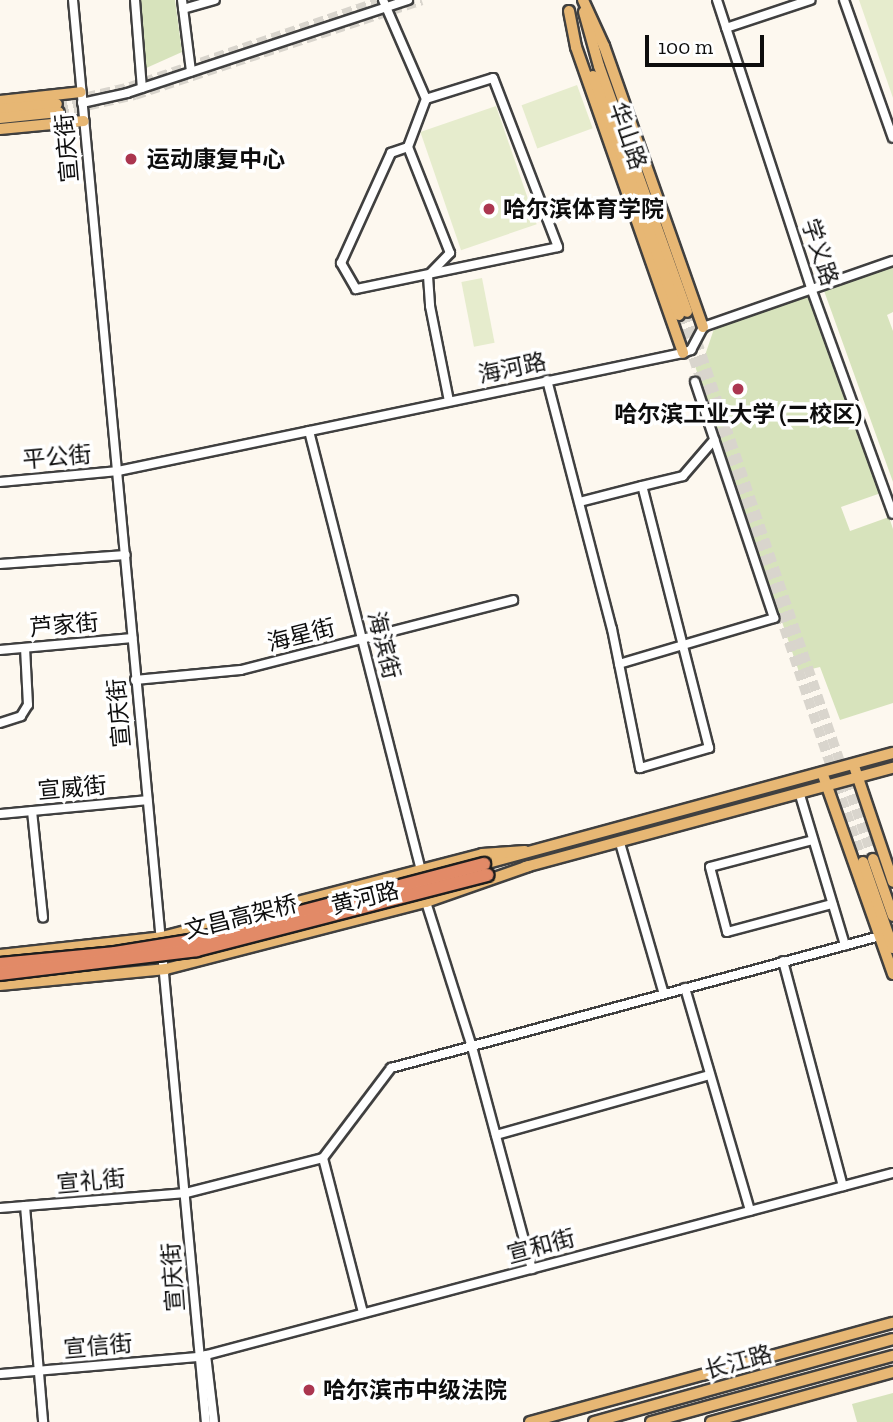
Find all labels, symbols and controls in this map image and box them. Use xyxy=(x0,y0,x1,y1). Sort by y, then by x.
scale bar xyxy=(648,21,767,65)
text: 100 m xyxy=(658,34,713,59)
street label: 华山路 xyxy=(604,99,652,173)
street label: 宣庆街 xyxy=(50,112,84,184)
place label: 运动康复中心 xyxy=(147,145,285,173)
marker: 运动康复中心 xyxy=(121,149,141,169)
place label: 哈尔滨体育学院 xyxy=(503,195,664,223)
marker: 哈尔滨体育学院 xyxy=(481,201,497,217)
street label: 学义路 xyxy=(796,215,844,289)
street label: 海河路 xyxy=(475,347,549,389)
marker: 哈尔滨工业大学 (二校区) xyxy=(730,381,746,397)
place label: 哈尔滨工业大学 (二校区) xyxy=(614,400,862,428)
street label: 平公街 xyxy=(21,440,93,474)
street label: 芦家街 xyxy=(28,608,100,642)
street label: 海滨街 xyxy=(362,608,406,682)
street label: 海星街 xyxy=(264,613,338,657)
street label: 宣庆街 xyxy=(102,677,136,749)
street label: 宣威街 xyxy=(36,771,108,805)
street label: 黄河路 xyxy=(328,876,402,920)
street label: 文昌高架桥 xyxy=(182,890,300,944)
street label: 宣礼街 xyxy=(55,1164,127,1198)
street label: 宣和街 xyxy=(504,1224,578,1268)
street label: 宣庆街 xyxy=(157,1242,189,1312)
street label: 宣信街 xyxy=(62,1329,134,1363)
street label: 长江路 xyxy=(701,1340,775,1384)
place label: 哈尔滨市中级法院 xyxy=(323,1376,507,1404)
marker: 哈尔滨市中级法院 xyxy=(301,1382,317,1398)

